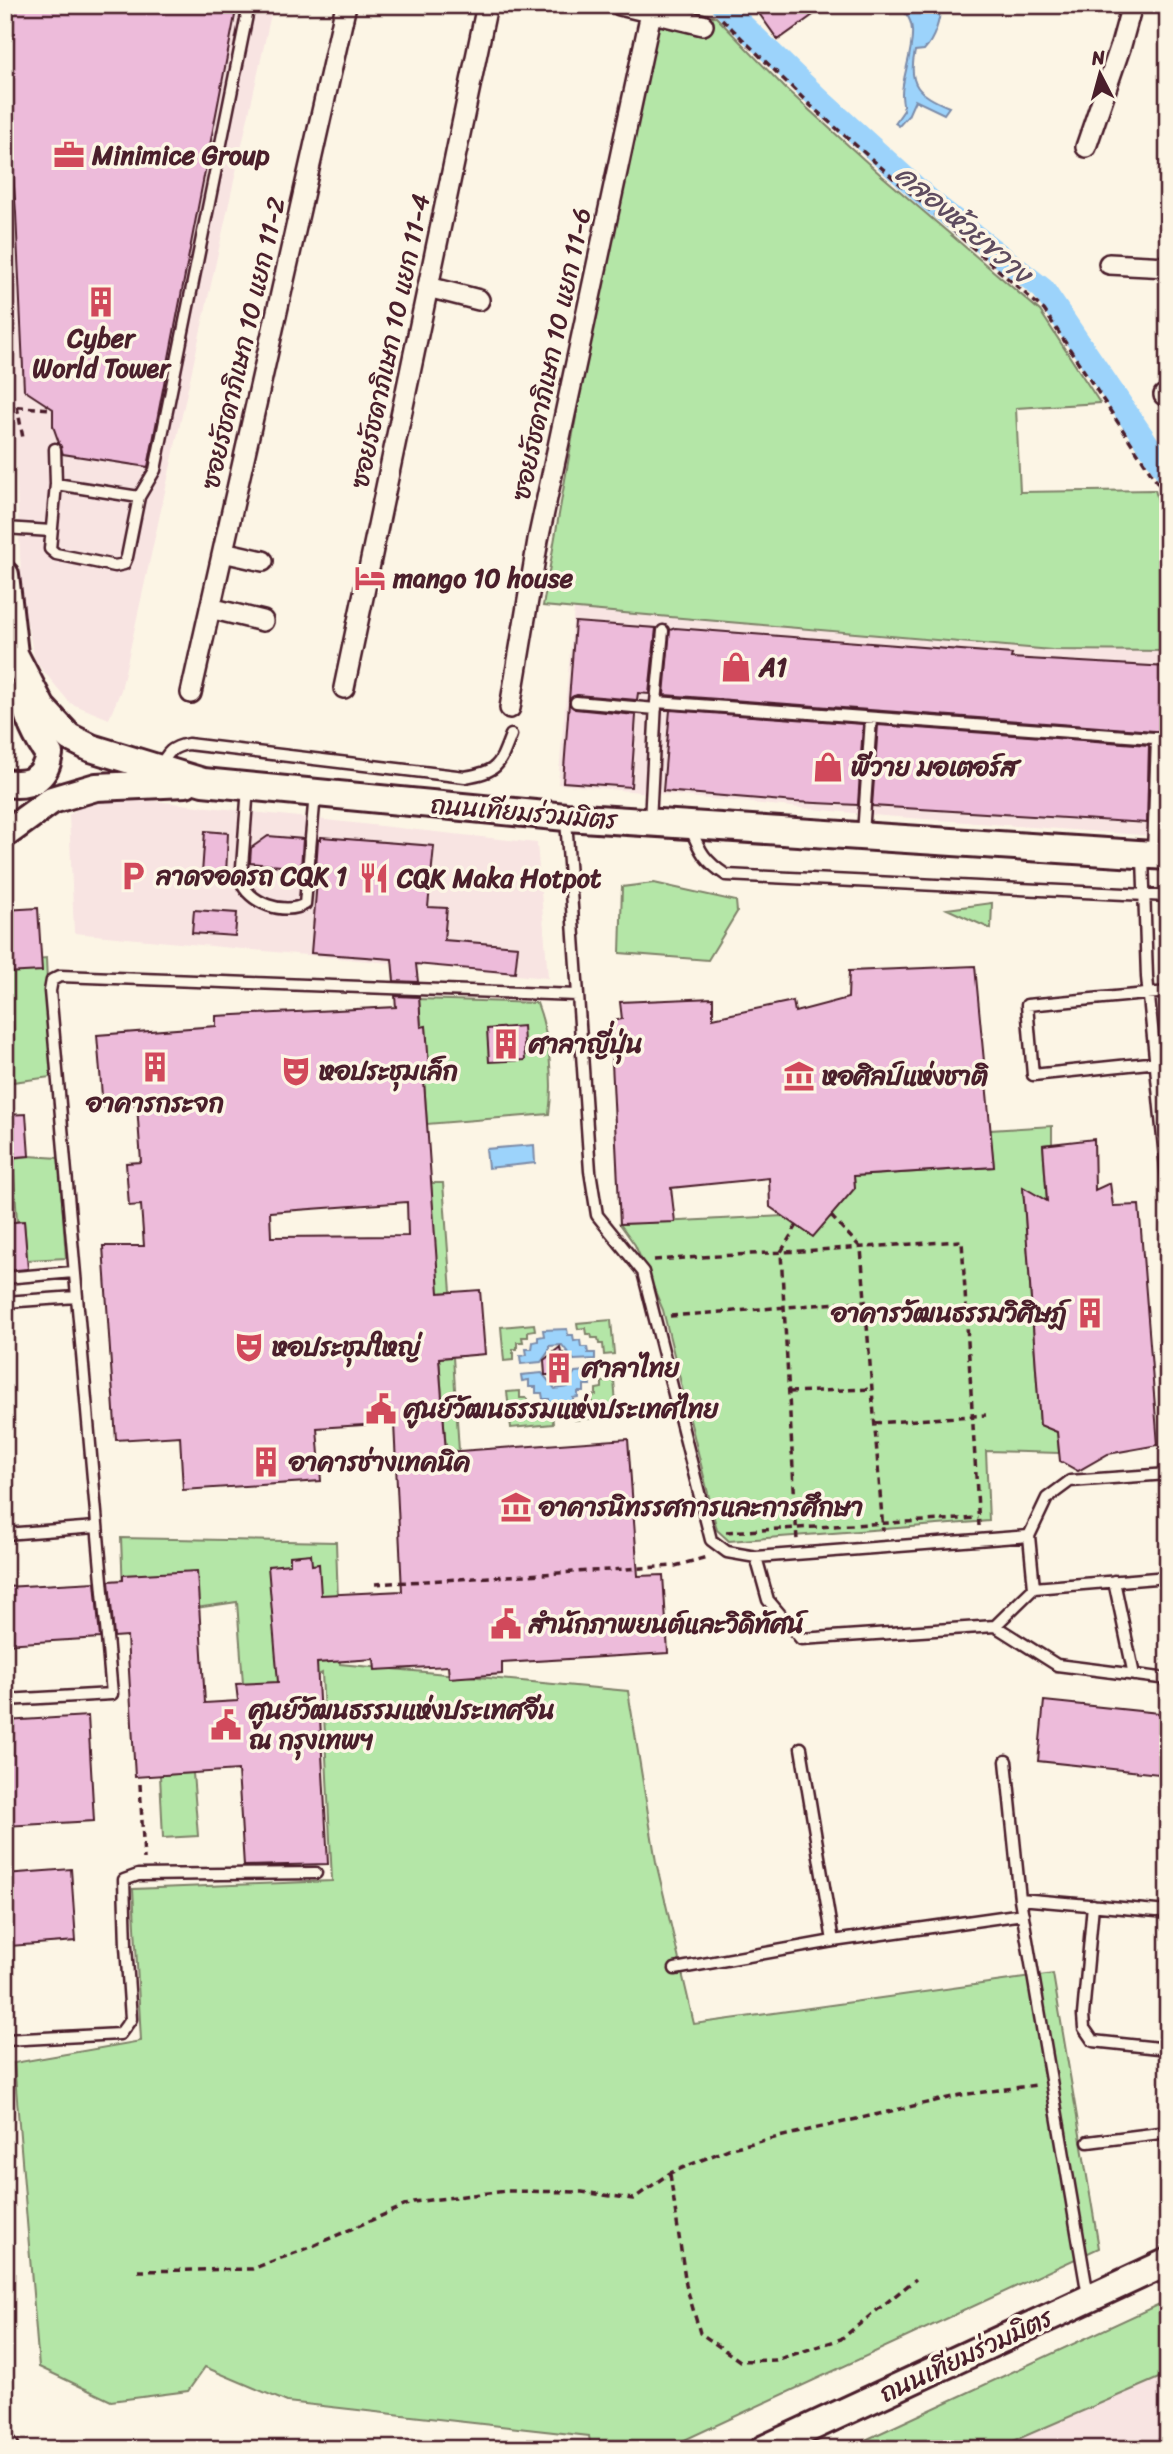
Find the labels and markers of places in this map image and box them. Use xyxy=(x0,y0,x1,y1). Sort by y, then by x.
place label: Minimice Group xyxy=(91,132,270,178)
office icon: Minimice Group xyxy=(52,138,86,172)
building icon: Cyber World Tower xyxy=(84,285,118,319)
place label: Cyber World Tower xyxy=(32,315,172,391)
place label: mango 10 house xyxy=(392,555,574,601)
hotel icon: mango 10 house xyxy=(353,561,387,595)
place label: A1 xyxy=(758,644,787,690)
shop icon: A1 xyxy=(719,650,753,684)
place label: พีวาย มอเตอร์ส xyxy=(851,744,1022,790)
shop icon: พีวาย มอเตอร์ส xyxy=(811,750,845,784)
place label: ลาดจอดรถ CQK 1 xyxy=(155,853,347,899)
place label: CQK Maka Hotpot xyxy=(396,855,602,901)
parking icon: ลาดจอดรถ CQK 1 xyxy=(116,859,150,893)
restaurant icon: CQK Maka Hotpot xyxy=(357,861,391,895)
place label: ศาลาญี่ปุ่น xyxy=(528,1020,643,1067)
building icon: ศาลาญี่ปุ่น xyxy=(489,1027,523,1061)
place label: หอประชุมเล็ก xyxy=(319,1048,458,1094)
building icon: อาคารกระจก xyxy=(138,1050,172,1084)
place label: หอศิลป์แห่งชาติ xyxy=(822,1053,989,1099)
theatre icon: หอประชุมเล็ก xyxy=(279,1054,313,1088)
museum icon: หอศิลป์แห่งชาติ xyxy=(782,1059,816,1093)
place label: อาคารกระจก xyxy=(85,1080,224,1126)
place label: อาคารวัฒนธรรมวิศิษฏ์ xyxy=(830,1290,1072,1336)
building icon: อาคารวัฒนธรรมวิศิษฏ์ xyxy=(1073,1296,1107,1330)
place label: หอประชุมใหญ่ xyxy=(272,1324,423,1370)
theatre icon: หอประชุมใหญ่ xyxy=(232,1330,266,1364)
place label: ศาลาไทย xyxy=(581,1345,681,1391)
building icon: ศาลาไทย xyxy=(542,1351,576,1385)
place label: ศูนย์วัฒนธรรมแห่งประเทศไทย xyxy=(403,1386,719,1432)
public building icon: ศูนย์วัฒนธรรมแห่งประเทศไทย xyxy=(364,1392,398,1426)
place label: อาคารช่างเทคนิค xyxy=(288,1439,471,1485)
building icon: อาคารช่างเทคนิค xyxy=(249,1445,283,1479)
place label: อาคารนิทรรศการและการศึกษา xyxy=(538,1484,863,1530)
museum icon: อาคารนิทรรศการและการศึกษา xyxy=(499,1490,533,1524)
place label: สำนักภาพยนต์และวิดิทัศน์ xyxy=(528,1601,809,1647)
public building icon: สำนักภาพยนต์และวิดิทัศน์ xyxy=(489,1607,523,1641)
place label: ศูนย์วัฒนธรรมแห่งประเทศจีน ณ กรุงเทพฯ xyxy=(248,1687,555,1763)
public building icon: ศูนย์วัฒนธรรมแห่งประเทศจีน ณ กรุงเทพฯ xyxy=(209,1708,243,1742)

